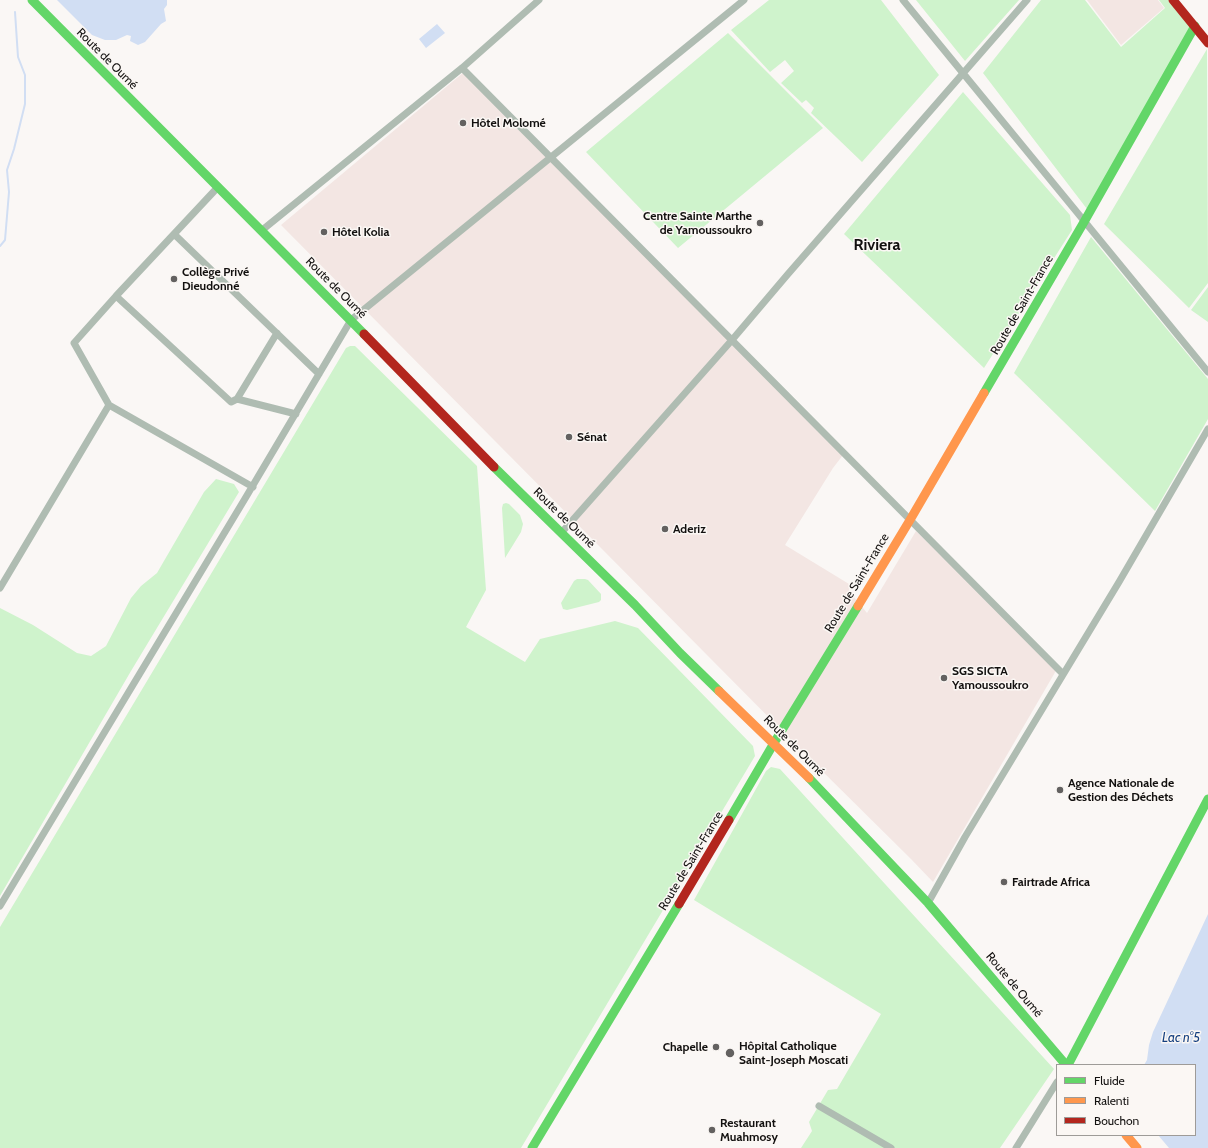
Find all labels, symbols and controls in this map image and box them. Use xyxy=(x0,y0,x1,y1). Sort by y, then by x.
street label: Route de Oumé xyxy=(73,25,141,93)
place label: Hôtel Molomé xyxy=(471,116,546,130)
marker: Hôtel Molomé xyxy=(458,118,468,128)
place label: Centre Sainte Marthe de Yamoussoukro xyxy=(643,209,752,237)
marker: Centre Sainte Marthe de Yamoussoukro xyxy=(755,218,765,228)
place label: Hôtel Kolia xyxy=(332,225,389,239)
marker: Hôtel Kolia xyxy=(319,227,329,237)
district label: Riviera xyxy=(854,235,900,255)
street label: Route de Saint-France xyxy=(988,253,1056,357)
street label: Route de Oumé xyxy=(302,254,370,322)
place label: Collège Privé Dieudonné xyxy=(182,265,249,293)
marker: Collège Privé Dieudonné xyxy=(169,274,179,284)
place label: Sénat xyxy=(577,430,607,444)
marker: Sénat xyxy=(564,432,574,442)
street label: Route de Oumé xyxy=(530,485,598,551)
place label: Aderiz xyxy=(673,522,706,536)
marker: Aderiz xyxy=(660,524,670,534)
street label: Route de Saint-France xyxy=(822,531,892,635)
place label: SGS SICTA Yamoussoukro xyxy=(952,664,1029,692)
marker: SGS SICTA Yamoussoukro xyxy=(939,673,949,683)
street label: Route de Oumé xyxy=(760,712,828,780)
place label: Agence Nationale de Gestion des Déchets xyxy=(1068,776,1174,804)
marker: Agence Nationale de Gestion des Déchets xyxy=(1055,785,1065,795)
street label: Route de Saint-France xyxy=(656,809,726,913)
place label: Fairtrade Africa xyxy=(1012,875,1090,889)
marker: Fairtrade Africa xyxy=(999,877,1009,887)
street label: Route de Oumé xyxy=(983,950,1045,1020)
water label: Lac n°5 xyxy=(1162,1030,1200,1046)
place label: Hôpital Catholique Saint-Joseph Moscati xyxy=(739,1039,848,1067)
place label: Chapelle xyxy=(663,1040,708,1054)
marker: Chapelle xyxy=(711,1042,721,1052)
marker: Hôpital Catholique Saint-Joseph Moscati xyxy=(724,1047,736,1059)
legend xyxy=(1056,1064,1196,1136)
text: Fluide xyxy=(1094,1073,1125,1088)
text: Ralenti xyxy=(1094,1093,1129,1108)
text: Bouchon xyxy=(1094,1113,1139,1128)
place label: Restaurant Muahmosy xyxy=(720,1116,778,1144)
marker: Restaurant Muahmosy xyxy=(707,1125,717,1135)

